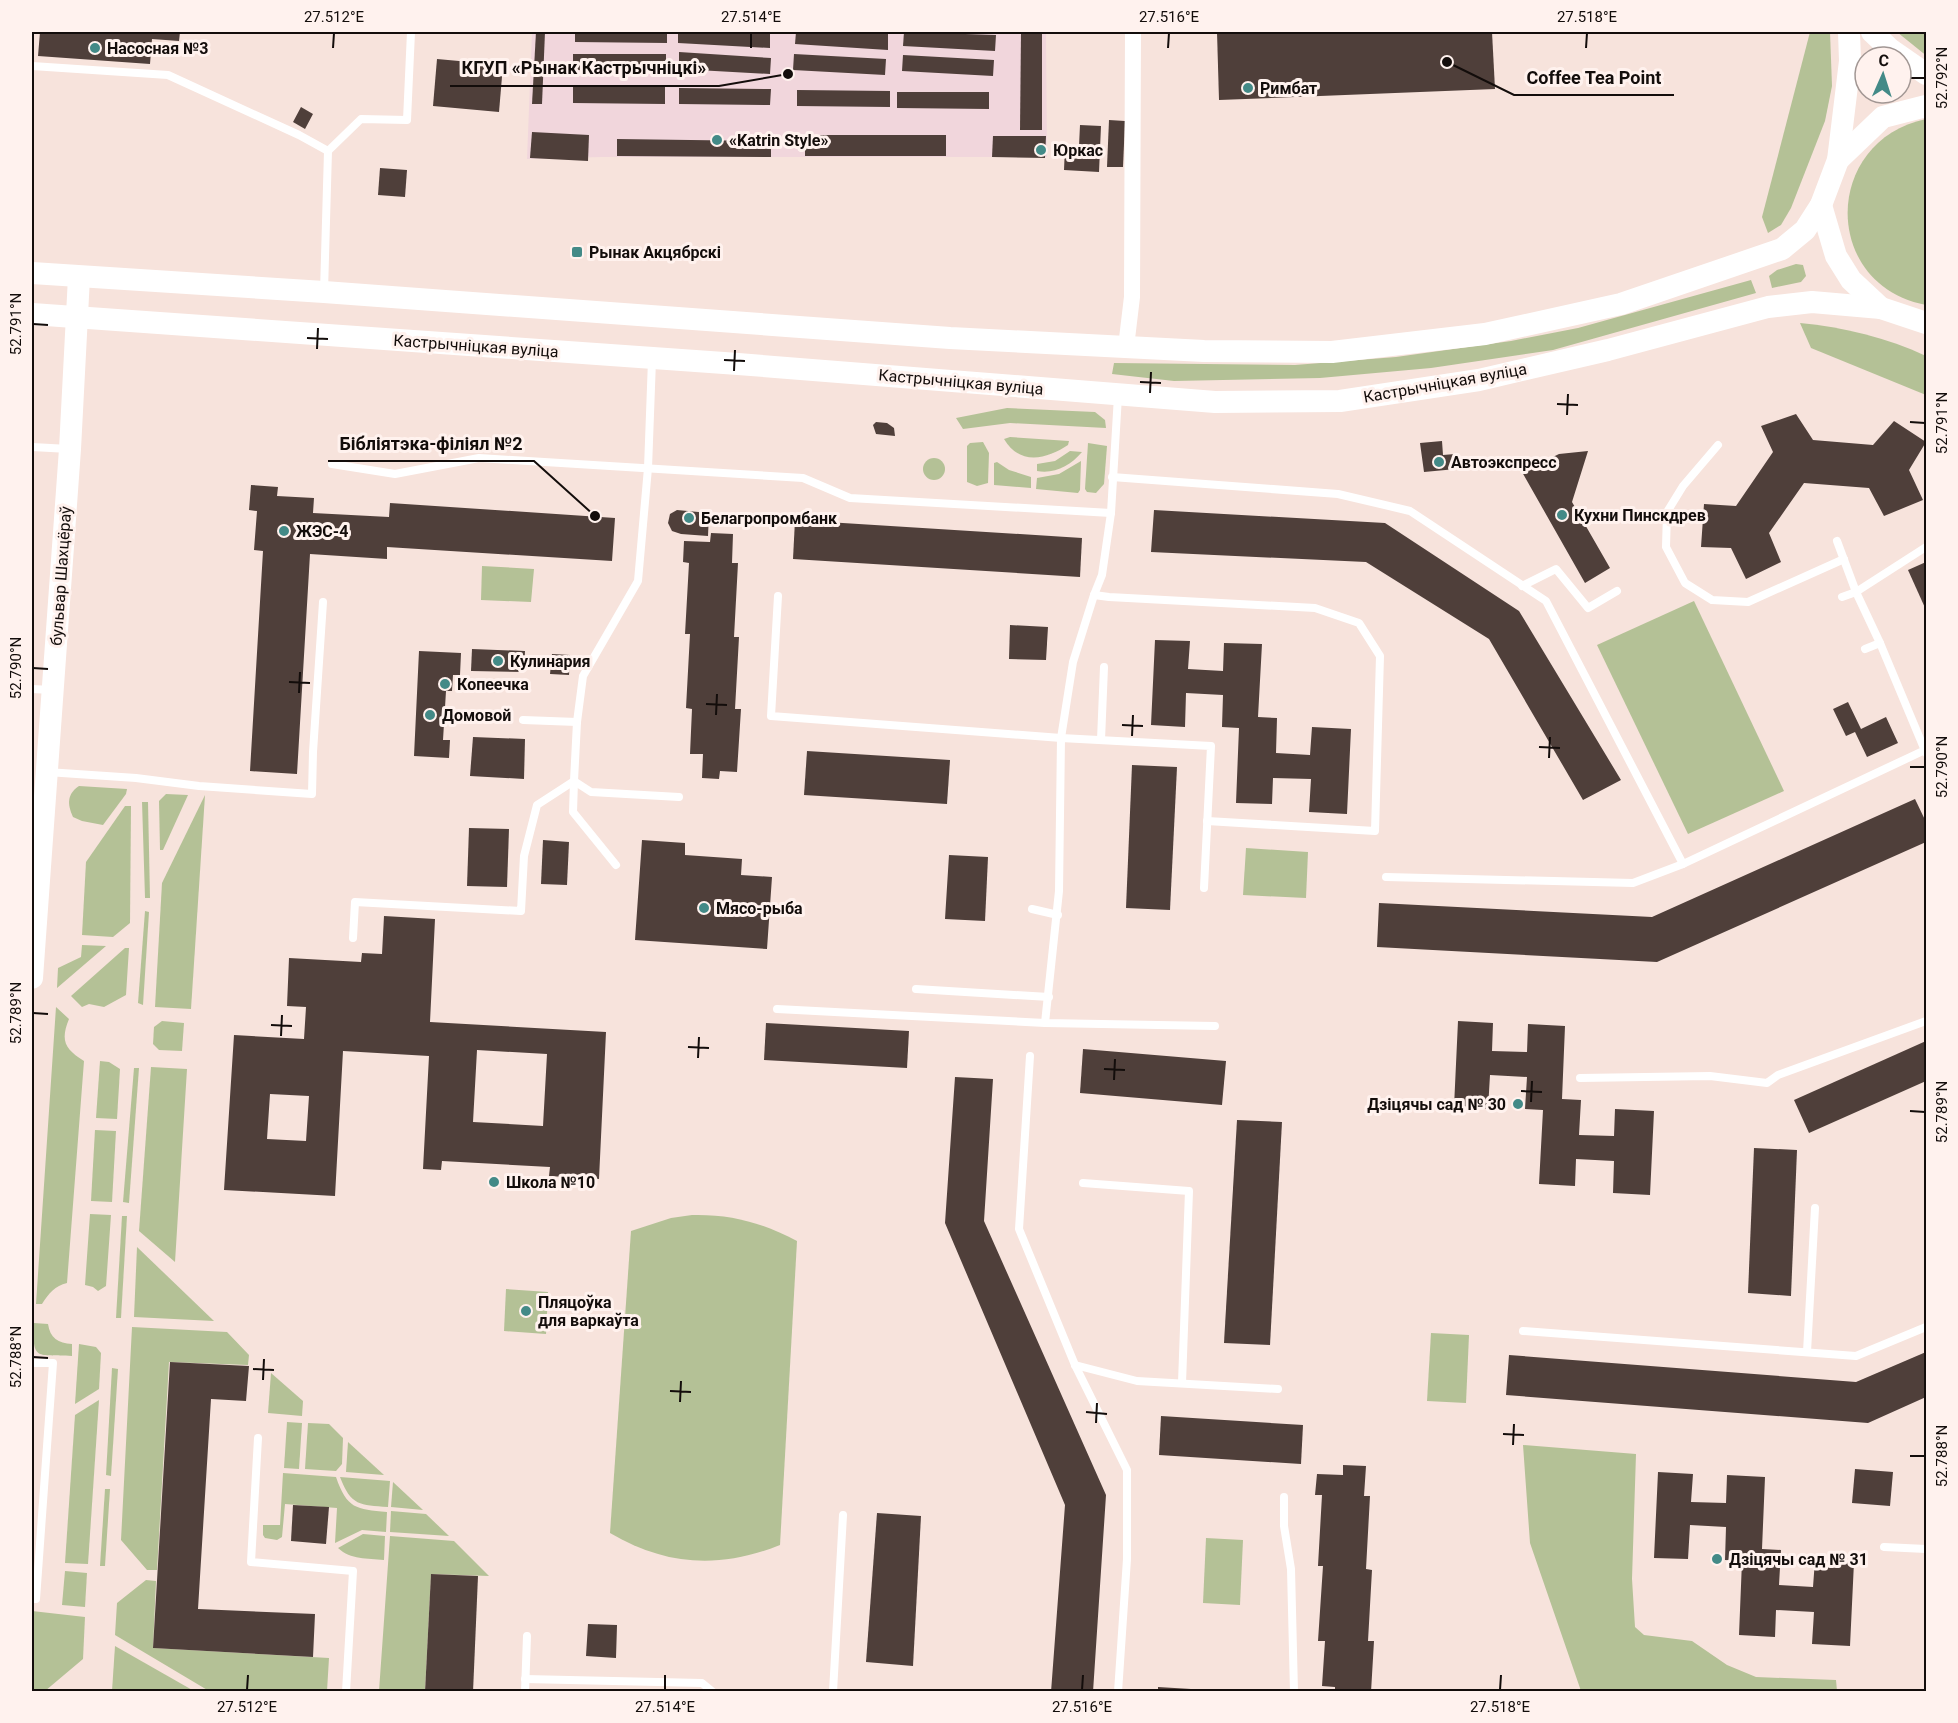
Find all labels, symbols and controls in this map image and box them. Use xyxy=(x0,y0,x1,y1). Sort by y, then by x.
text: 27.512°E xyxy=(304,8,365,26)
text: 27.514°E xyxy=(721,8,782,26)
text: 27.516°E xyxy=(1139,8,1200,26)
text: 27.518°E xyxy=(1557,8,1618,26)
place label: Насосная №3 xyxy=(107,39,209,58)
marker: Насосная №3 xyxy=(88,41,102,55)
north arrow xyxy=(1853,45,1913,105)
text: 52.792°N xyxy=(1933,47,1951,109)
callout: КГУП «Рынак Кастрычніцкі» xyxy=(450,50,719,86)
text: С xyxy=(1878,51,1889,70)
text: КГУП «Рынак Кастрычніцкі» xyxy=(462,57,706,78)
callout: Coffee Tea Point xyxy=(1514,59,1674,95)
text: Coffee Tea Point xyxy=(1527,67,1661,88)
place label: Римбат xyxy=(1260,79,1317,98)
marker: Римбат xyxy=(1241,81,1255,95)
place label: «Katrin Style» xyxy=(729,131,828,150)
marker: «Katrin Style» xyxy=(710,133,724,147)
place label: Юркас xyxy=(1053,141,1103,160)
marker: Юркас xyxy=(1034,143,1048,157)
place label: Рынак Акцябрскі xyxy=(589,243,721,262)
marker: Рынак Акцябрскі xyxy=(570,245,584,259)
text: 52.791°N xyxy=(7,293,25,355)
street label: Кастрычніцкая вуліца xyxy=(393,331,559,361)
street label: Кастрычніцкая вуліца xyxy=(1362,359,1528,407)
street label: Кастрычніцкая вуліца xyxy=(878,365,1044,399)
text: 52.791°N xyxy=(1933,392,1951,454)
callout: Бібліятэка-філіял №2 xyxy=(328,425,534,461)
text: Бібліятэка-філіял №2 xyxy=(340,433,522,454)
place label: Автоэкспресс xyxy=(1451,453,1557,472)
marker: Автоэкспресс xyxy=(1432,455,1446,469)
street label: бульвар Шахцёраў xyxy=(47,505,75,646)
place label: Кухни Пинскдрев xyxy=(1574,506,1706,525)
marker: Кухни Пинскдрев xyxy=(1555,508,1569,522)
place label: Белагропромбанк xyxy=(701,509,838,528)
marker: Белагропромбанк xyxy=(682,511,696,525)
place label: ЖЭС-4 xyxy=(296,522,348,541)
marker: ЖЭС-4 xyxy=(277,524,291,538)
text: 52.790°N xyxy=(7,637,25,699)
place label: Кулинария xyxy=(510,652,591,671)
marker: Кулинария xyxy=(491,654,505,668)
place label: Копеечка xyxy=(457,675,529,694)
marker: Копеечка xyxy=(438,677,452,691)
place label: Домовой xyxy=(442,706,511,725)
marker: Домовой xyxy=(423,708,437,722)
text: 52.790°N xyxy=(1933,736,1951,798)
place label: Мясо-рыба xyxy=(716,899,803,918)
marker: Мясо-рыба xyxy=(697,901,711,915)
text: 52.789°N xyxy=(7,982,25,1044)
text: 52.789°N xyxy=(1933,1081,1951,1143)
place label: Дзіцячы сад № 30 xyxy=(1367,1095,1506,1114)
marker: Дзіцячы сад № 30 xyxy=(1511,1097,1525,1111)
place label: Школа №10 xyxy=(506,1173,595,1192)
marker: Школа №10 xyxy=(487,1175,501,1189)
place label: Пляцоўка для варкаўта xyxy=(538,1293,639,1330)
marker: Пляцоўка для варкаўта xyxy=(519,1304,533,1318)
text: 52.788°N xyxy=(7,1326,25,1388)
text: 52.788°N xyxy=(1933,1425,1951,1487)
place label: Дзіцячы сад № 31 xyxy=(1729,1550,1868,1569)
marker: Дзіцячы сад № 31 xyxy=(1710,1552,1724,1566)
text: 27.512°E xyxy=(217,1698,278,1716)
text: 27.514°E xyxy=(635,1698,696,1716)
text: 27.516°E xyxy=(1052,1698,1113,1716)
text: 27.518°E xyxy=(1470,1698,1531,1716)

